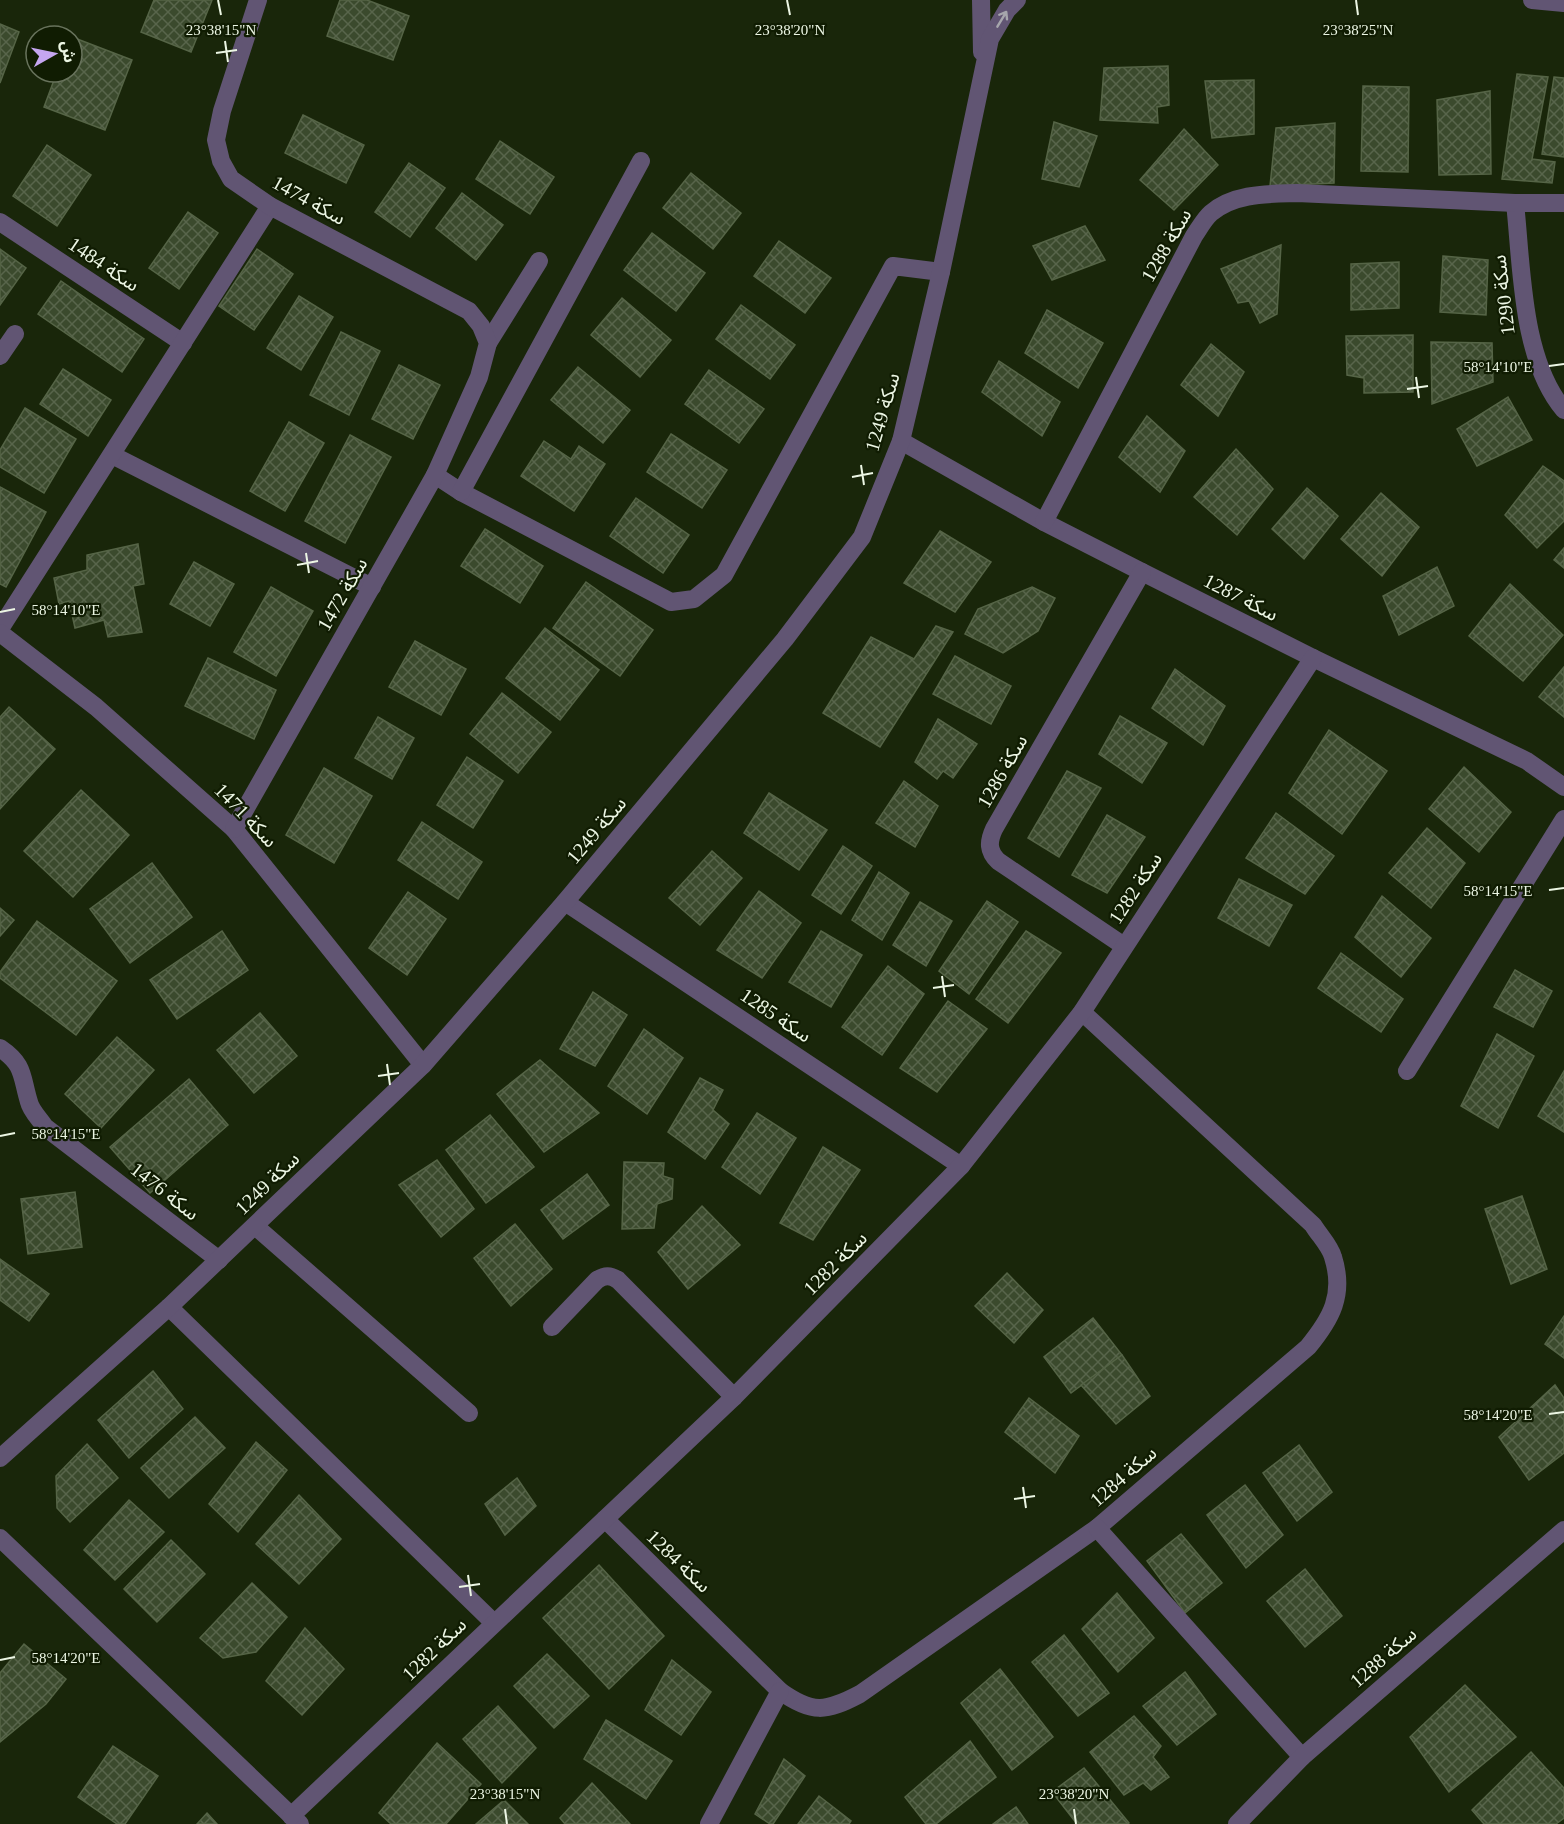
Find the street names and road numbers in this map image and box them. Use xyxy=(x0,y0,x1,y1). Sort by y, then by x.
street label: سكة 1474 xyxy=(268,171,350,229)
street label: سكة 1288 xyxy=(1136,205,1196,285)
street label: سكة 1484 xyxy=(64,232,144,296)
street label: سكة 1290 xyxy=(1487,254,1519,336)
street label: سكة 1249 xyxy=(860,370,904,454)
street label: سكة 1472 xyxy=(312,554,372,634)
street label: سكة 1287 xyxy=(1200,569,1282,625)
street label: سكة 1286 xyxy=(972,731,1032,811)
street label: سكة 1471 xyxy=(210,778,282,852)
street label: سكة 1249 xyxy=(562,792,630,868)
street label: سكة 1282 xyxy=(1104,848,1166,928)
street label: سكة 1285 xyxy=(736,983,816,1047)
street label: سكة 1249 xyxy=(230,1147,304,1219)
street label: سكة 1476 xyxy=(126,1158,204,1224)
street label: سكة 1282 xyxy=(799,1227,871,1299)
street label: سكة 1284 xyxy=(1085,1441,1161,1511)
street label: سكة 1284 xyxy=(642,1525,716,1597)
street label: سكة 1282 xyxy=(397,1613,471,1685)
street label: سكة 1288 xyxy=(1345,1622,1421,1692)

